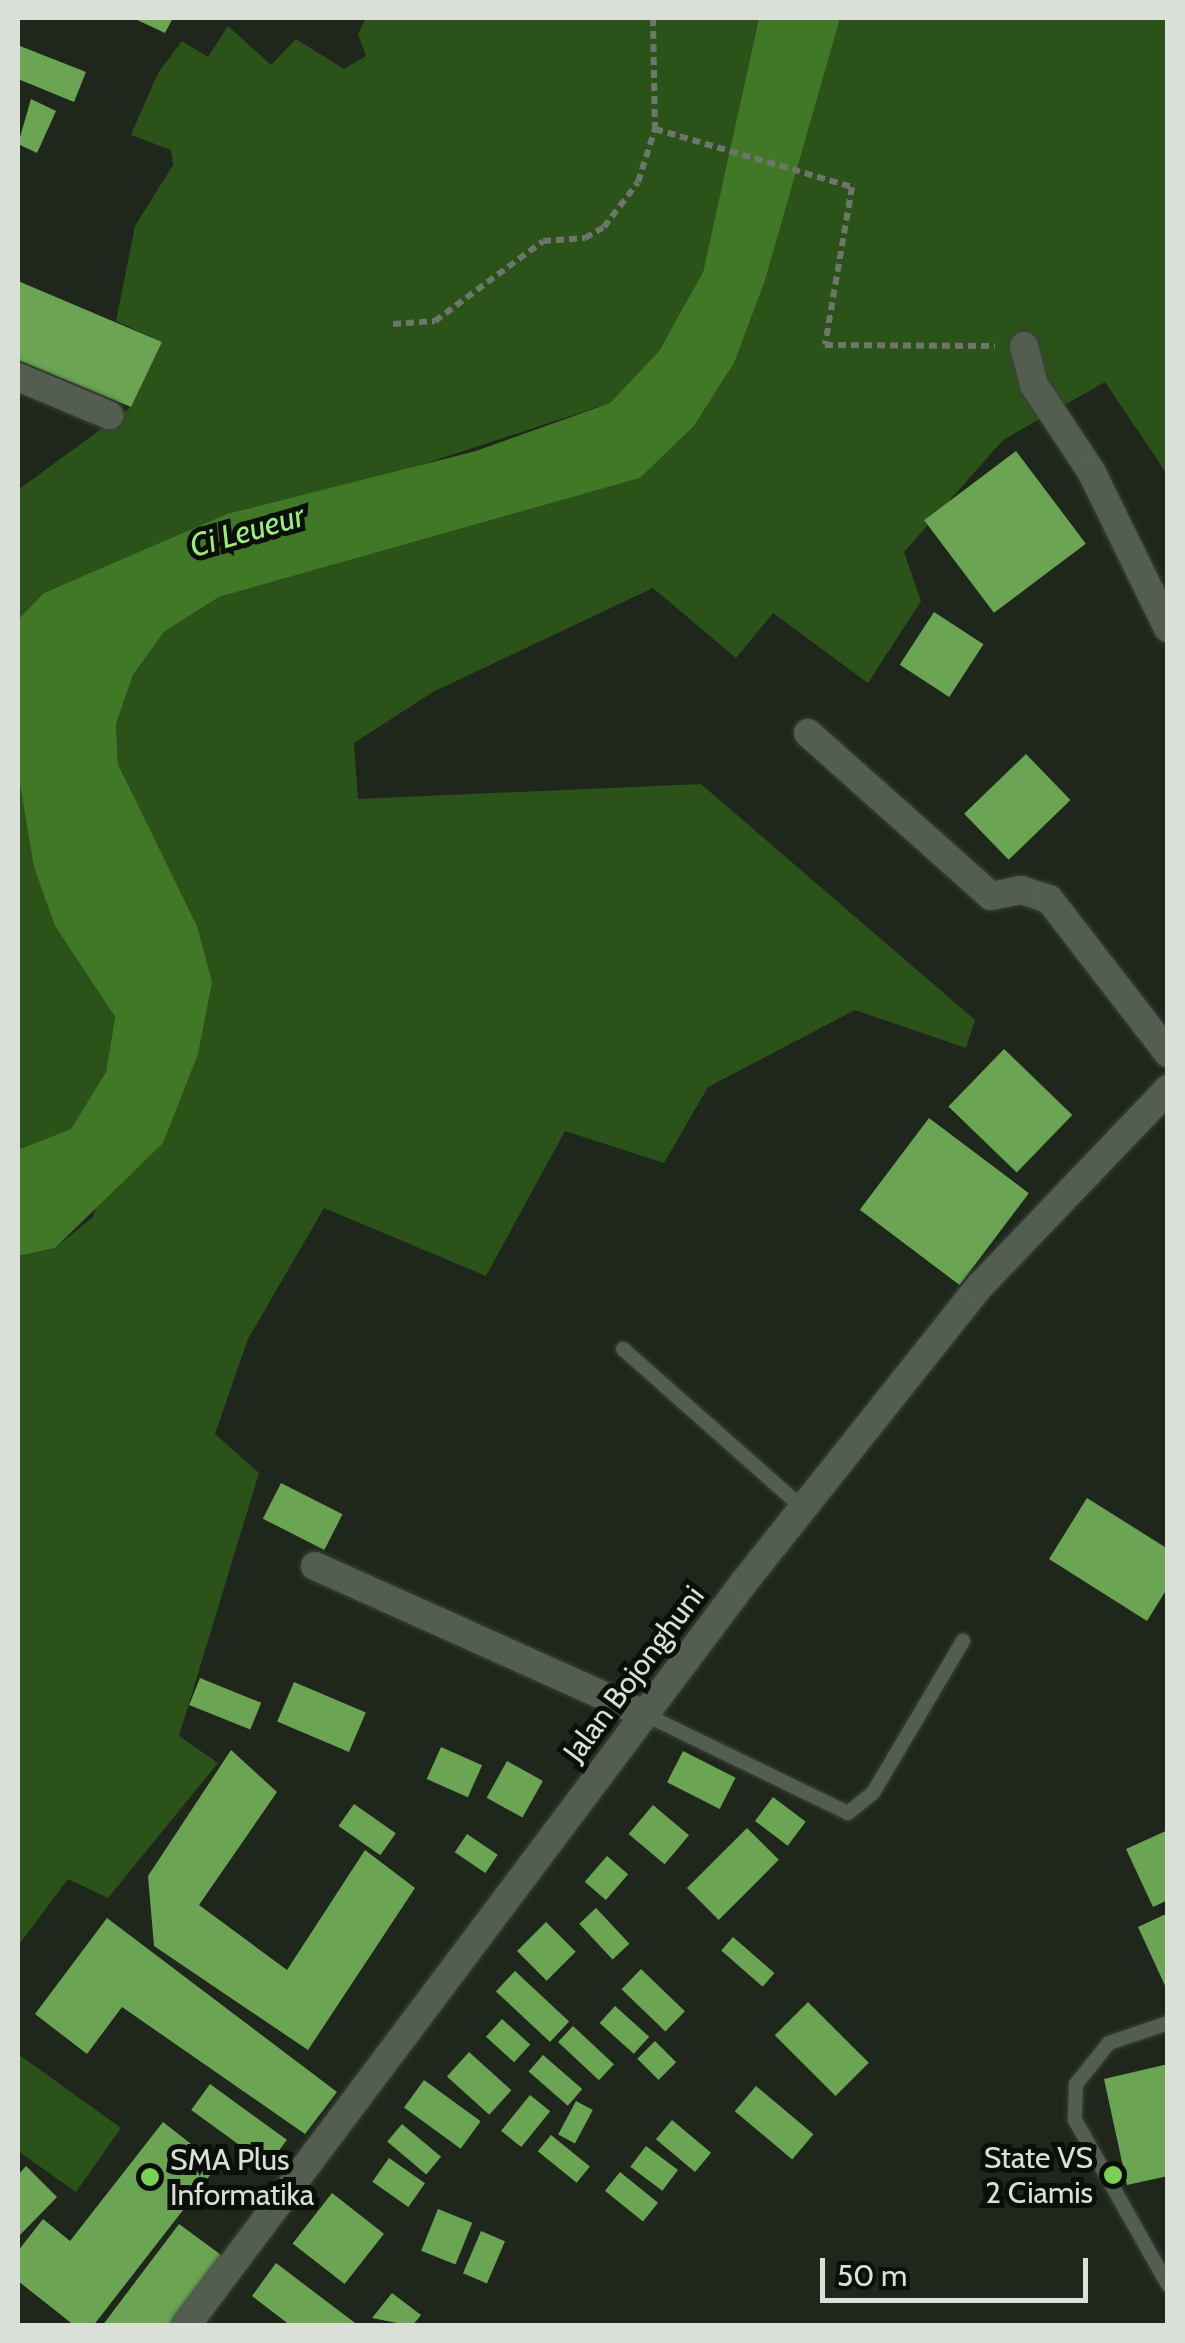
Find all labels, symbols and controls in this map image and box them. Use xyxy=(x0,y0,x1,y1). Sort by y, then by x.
water label: Ci Leueur xyxy=(185,496,309,566)
street label: Jalan Bojonghuni xyxy=(556,1579,712,1769)
place label: State VS 2 Ciamis xyxy=(984,2140,1093,2210)
place label: SMA Plus Informatika xyxy=(170,2142,314,2212)
marker: State VS 2 Ciamis xyxy=(1102,2164,1124,2186)
marker: SMA Plus Informatika xyxy=(139,2166,161,2188)
scale bar xyxy=(825,2238,1092,2300)
text: 50 m xyxy=(837,2257,907,2294)

